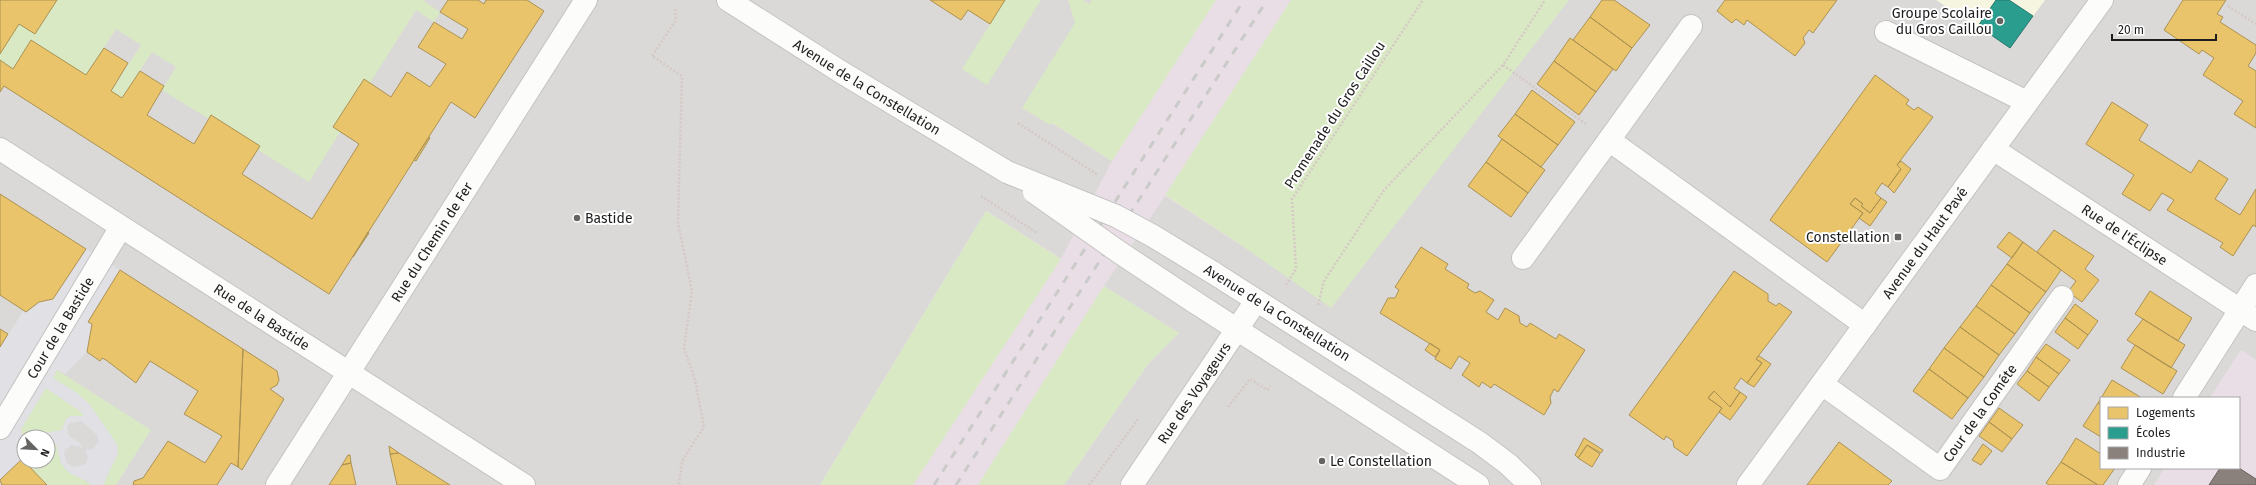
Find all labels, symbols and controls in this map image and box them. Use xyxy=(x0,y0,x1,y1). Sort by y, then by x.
place label: Groupe Scolaire du Gros Caillou xyxy=(1892,5,1992,38)
marker: Groupe Scolaire du Gros Caillou xyxy=(1995,16,2005,26)
scale bar xyxy=(2112,16,2216,42)
text: 20 m xyxy=(2118,23,2144,37)
street label: Avenue de la Constellation xyxy=(790,35,944,139)
street label: Promenade du Gros Caillou xyxy=(1281,38,1389,192)
street label: Rue du Chemin de Fer xyxy=(387,178,477,305)
street label: Avenue du Haut Pavé xyxy=(1879,184,1971,302)
street label: Rue de l'Éclipse xyxy=(2078,200,2171,269)
place label: Bastide xyxy=(585,210,633,227)
marker: Bastide xyxy=(572,213,582,223)
place label: Constellation xyxy=(1806,229,1890,246)
marker: Constellation xyxy=(1893,232,1903,242)
street label: Avenue de la Constellation xyxy=(1201,261,1353,365)
street label: Cour de la Bastide xyxy=(23,274,97,382)
street label: Rue de la Bastide xyxy=(211,280,313,354)
street label: Rue des Voyageurs xyxy=(1154,339,1234,447)
street label: Cour de la Cométe xyxy=(1939,361,2020,465)
legend xyxy=(2100,397,2240,469)
text: Logements xyxy=(2136,406,2195,420)
text: Écoles xyxy=(2136,425,2171,440)
north arrow xyxy=(16,429,56,469)
text: Industrie xyxy=(2136,446,2185,460)
text: N xyxy=(37,447,52,459)
place label: Le Constellation xyxy=(1330,453,1432,470)
marker: Le Constellation xyxy=(1317,456,1327,466)

